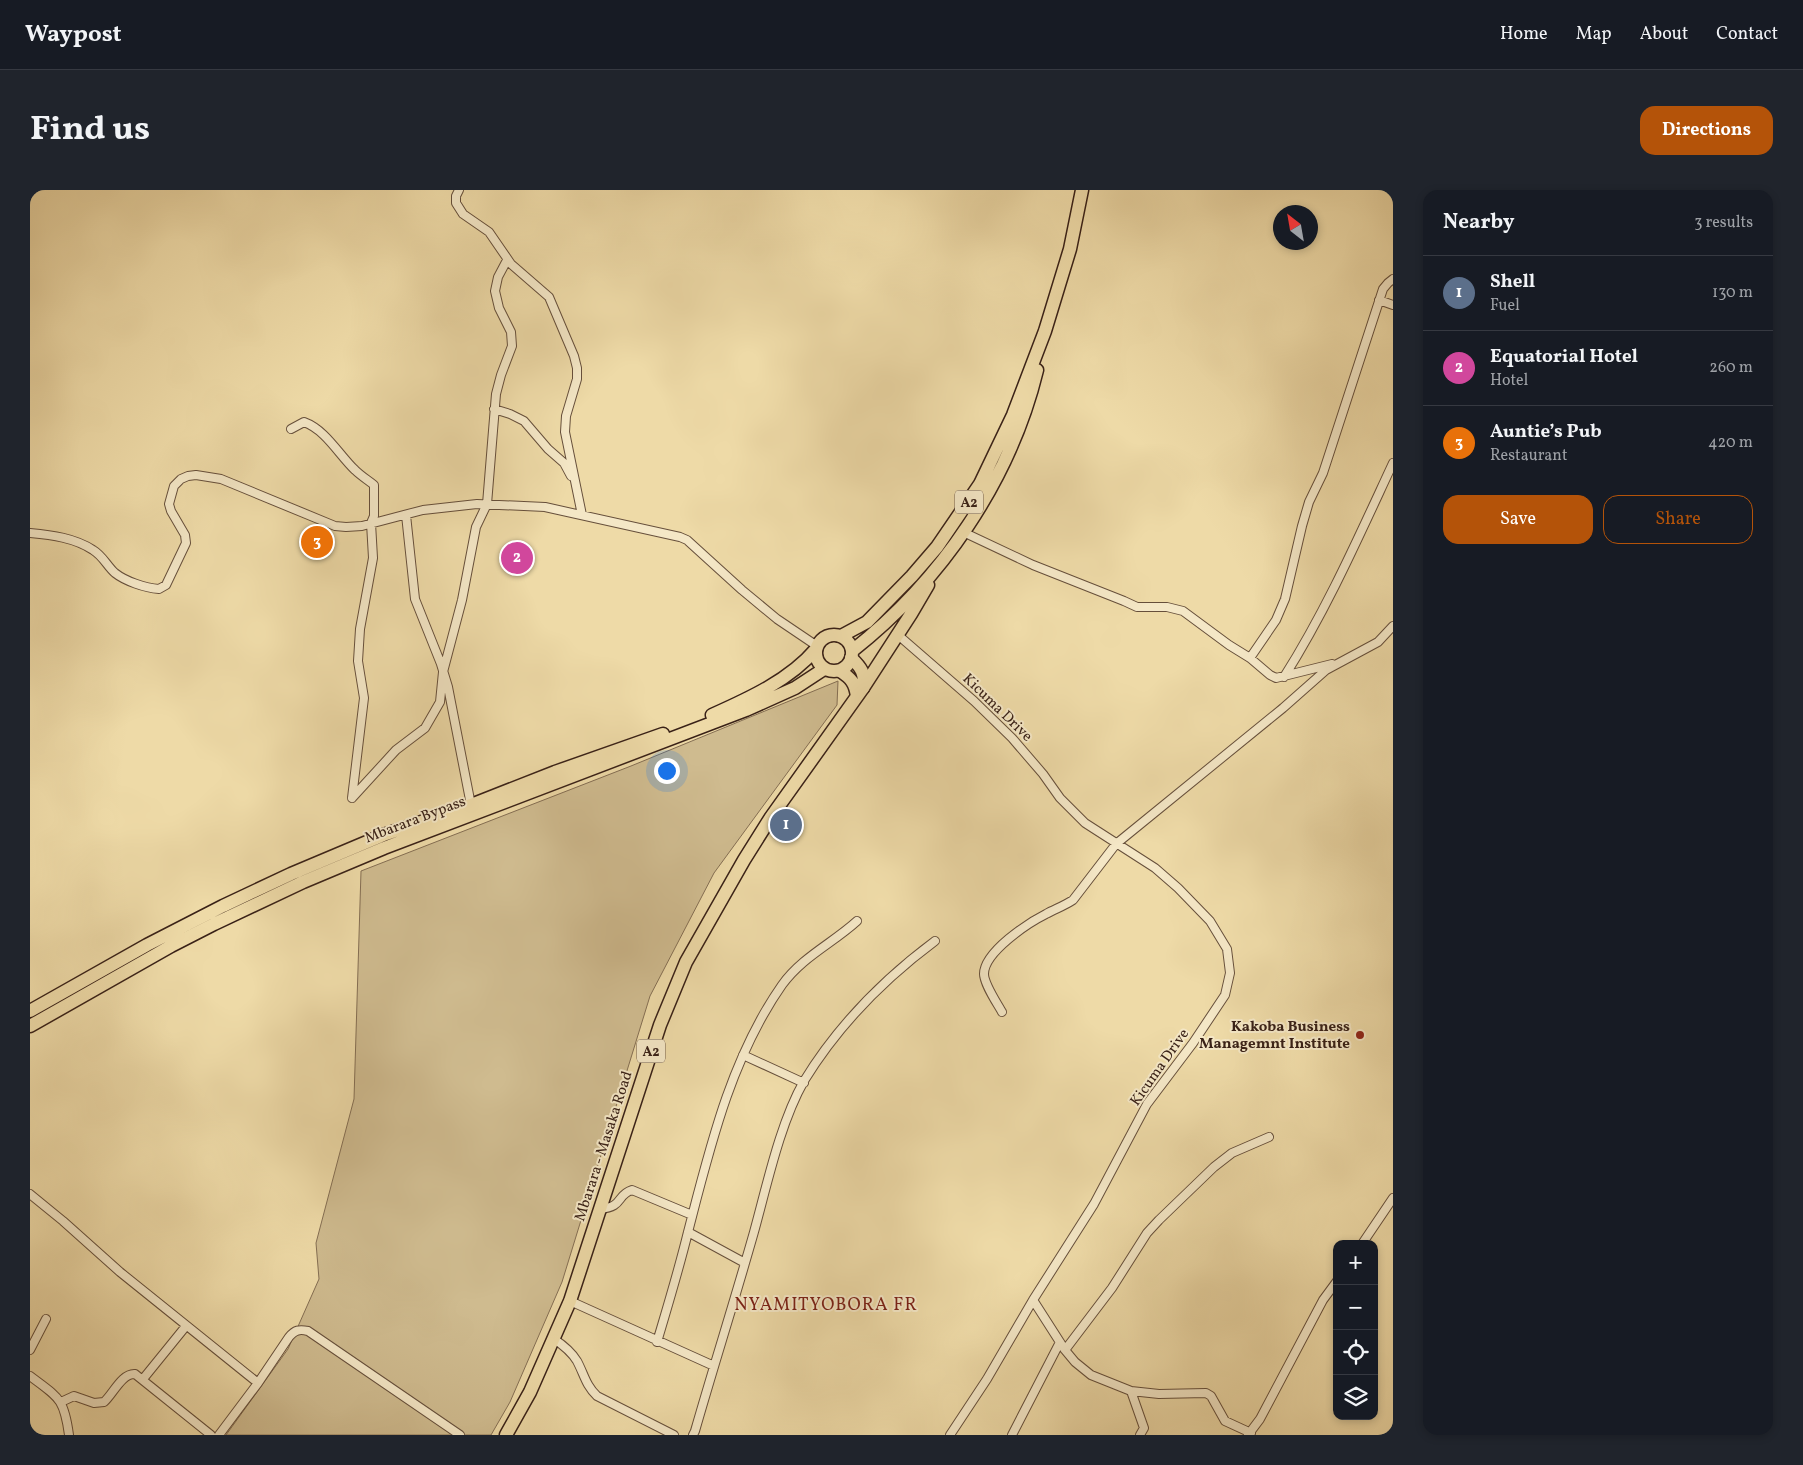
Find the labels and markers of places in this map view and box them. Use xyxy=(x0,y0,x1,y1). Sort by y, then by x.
pin: 3 xyxy=(301,523,333,561)
pin: 2 xyxy=(501,539,533,577)
pin: 1 xyxy=(770,806,802,844)
place label: Kakoba Business Managemnt Institute xyxy=(1199,1017,1350,1055)
marker: Kakoba Business Managemnt Institute xyxy=(1354,1029,1366,1041)

